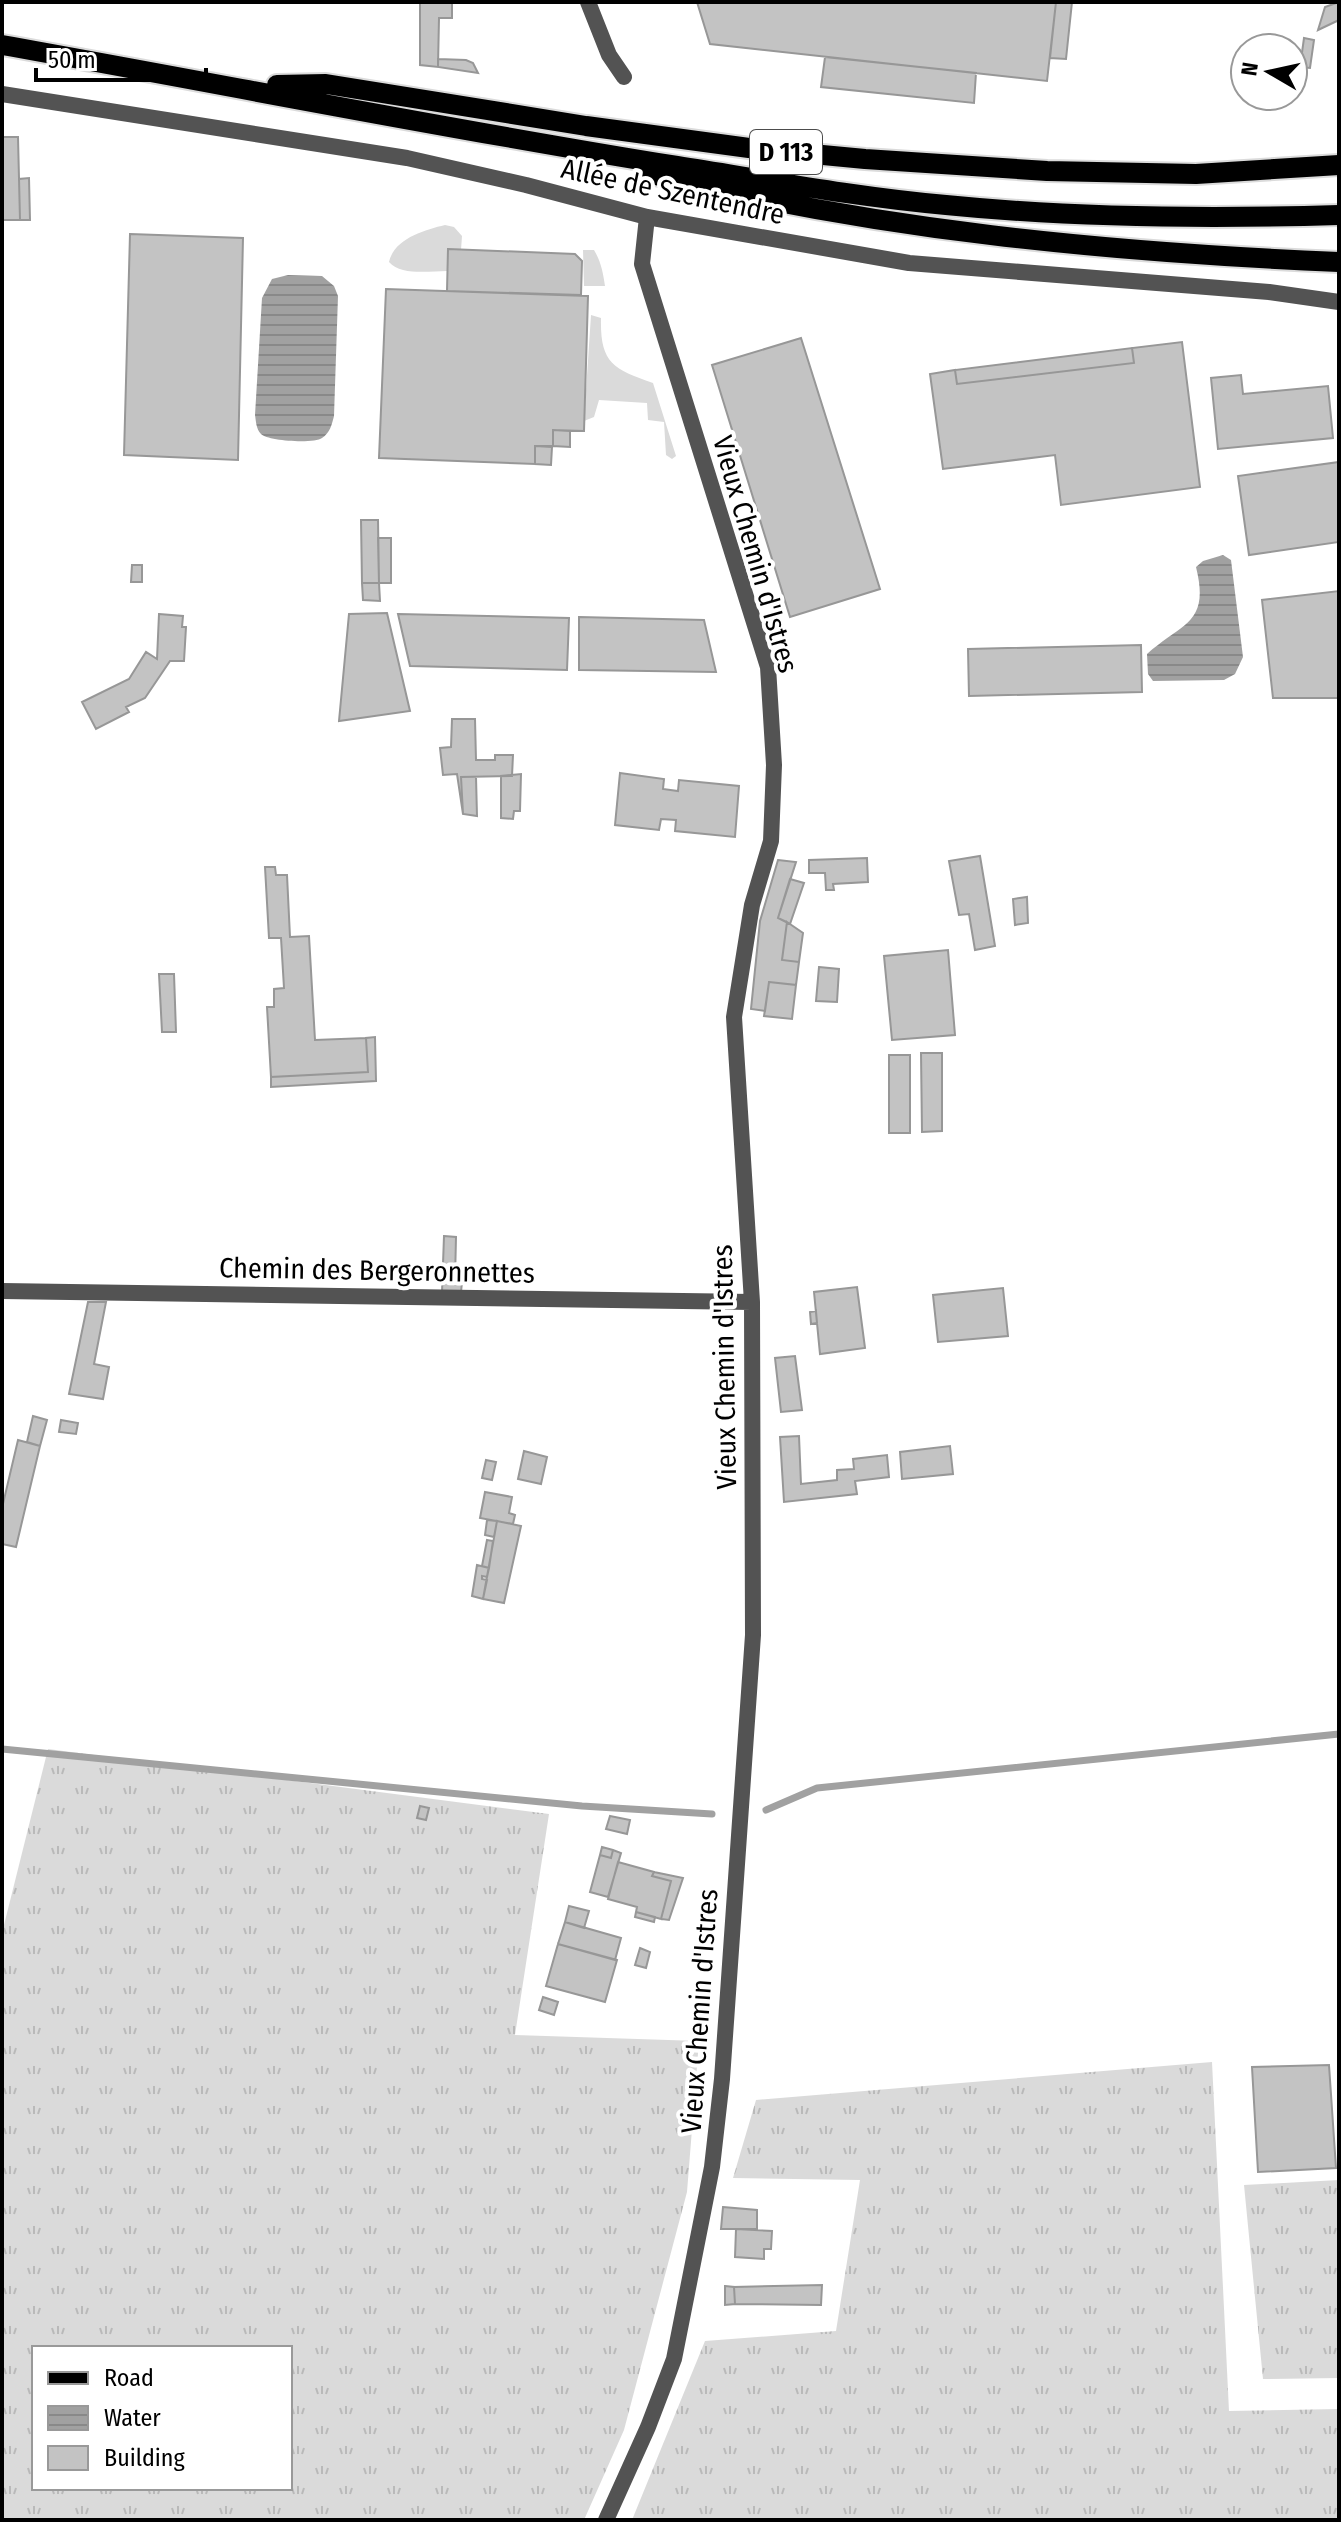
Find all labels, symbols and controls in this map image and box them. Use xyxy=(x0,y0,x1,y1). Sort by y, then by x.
scale bar xyxy=(36,32,206,82)
north arrow xyxy=(1229,32,1309,112)
text: 50 m xyxy=(48,46,96,74)
text: N xyxy=(1235,60,1264,78)
road number: D 113 xyxy=(750,130,822,174)
street label: Allée de Szentendre xyxy=(558,152,787,231)
street label: Vieux Chemin d'Istres xyxy=(706,432,805,676)
street label: Vieux Chemin d'Istres xyxy=(706,1244,743,1490)
street label: Chemin des Bergeronnettes xyxy=(219,1251,535,1290)
street label: Vieux Chemin d'Istres xyxy=(674,1888,725,2134)
legend xyxy=(32,2346,292,2490)
text: Road xyxy=(104,2364,154,2392)
text: Water xyxy=(104,2404,161,2432)
text: Building xyxy=(104,2444,186,2472)

